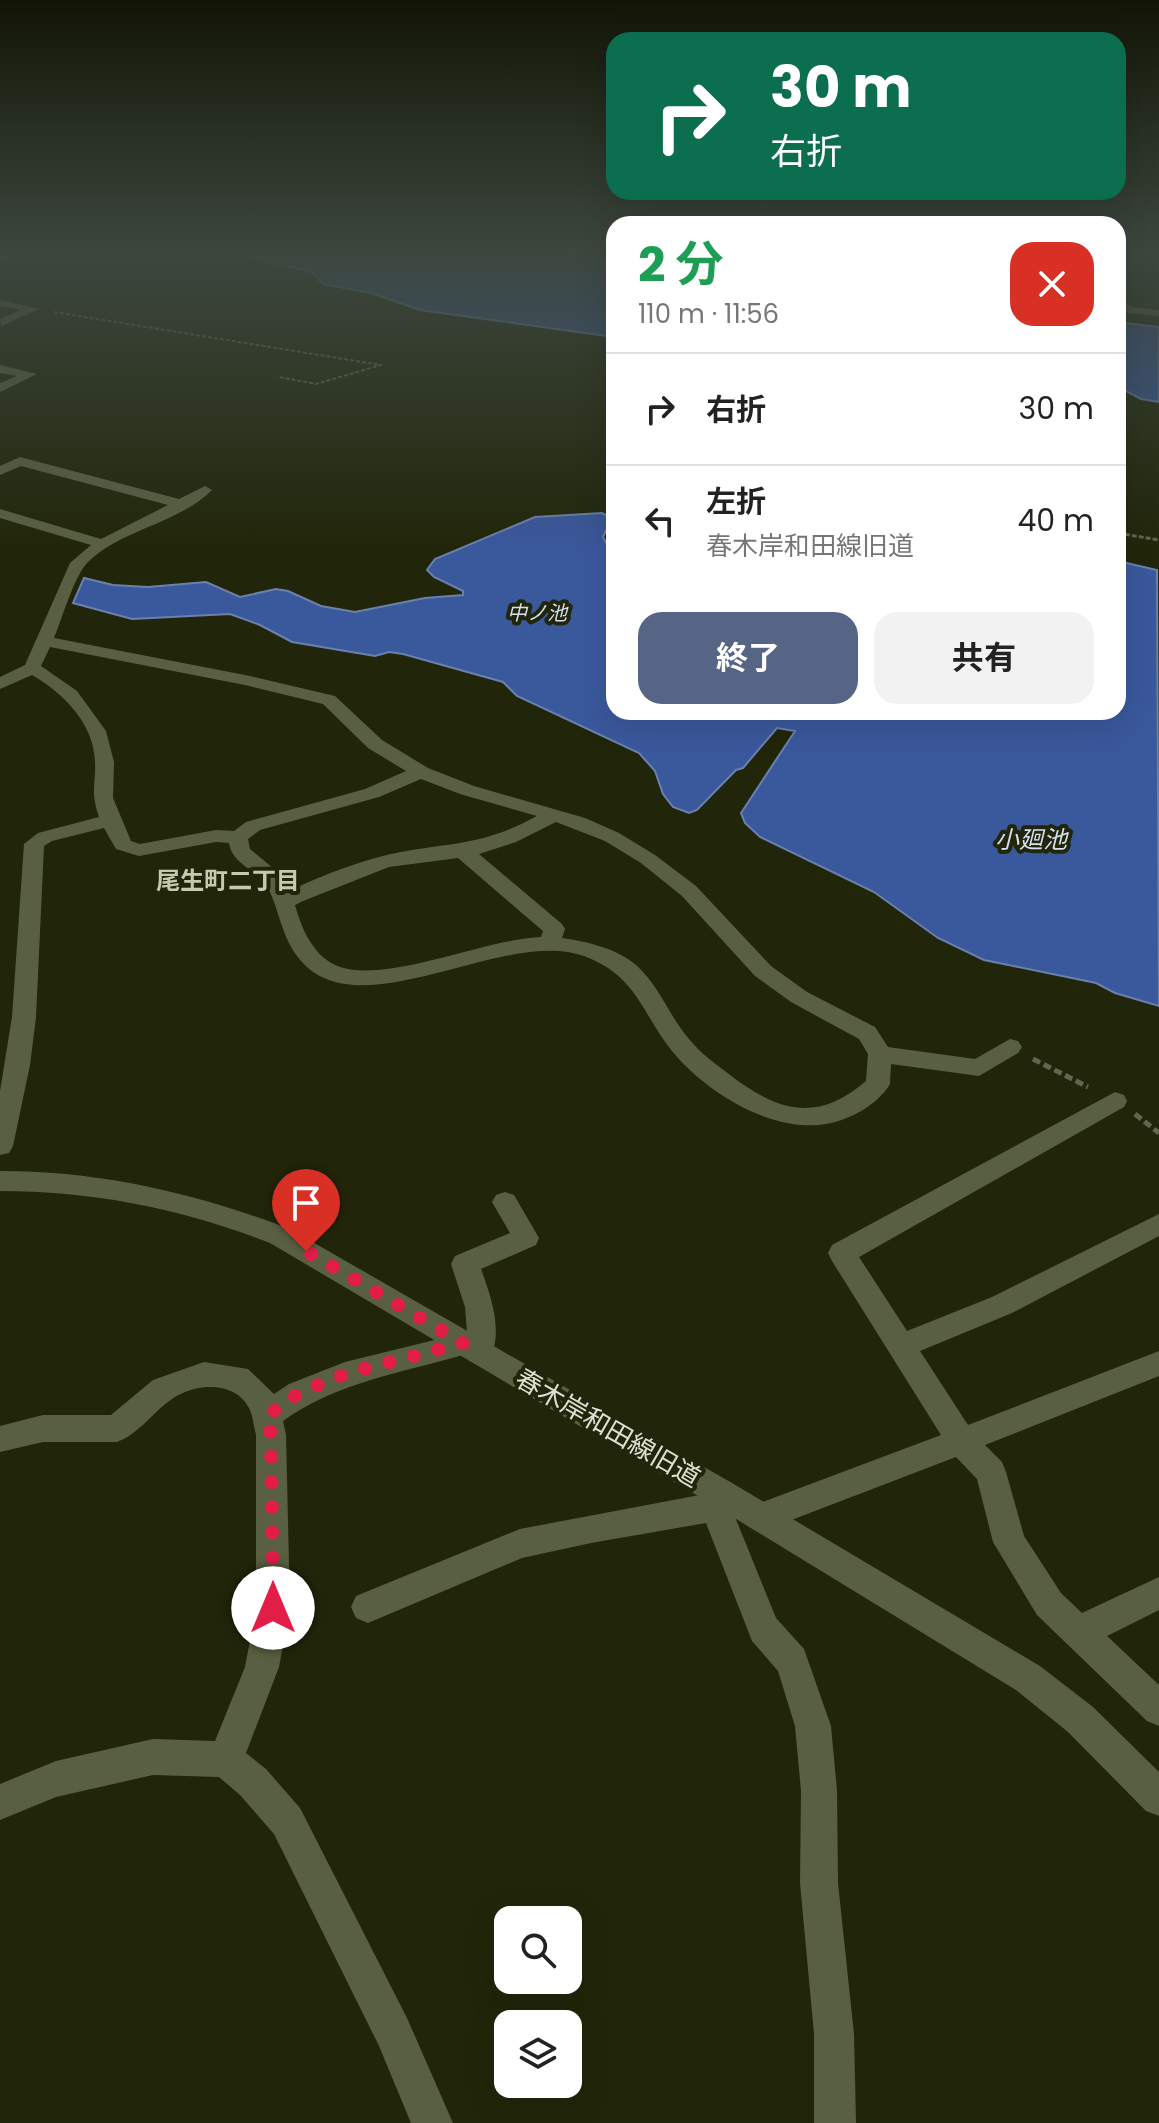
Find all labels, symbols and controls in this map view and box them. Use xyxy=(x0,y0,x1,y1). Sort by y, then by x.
text: 30 m xyxy=(770,48,912,127)
icon: right xyxy=(638,64,742,168)
text: 右折 xyxy=(770,126,842,177)
text: 2 分 xyxy=(638,231,724,298)
button: close xyxy=(1010,242,1094,326)
text: 110 m · 11:56 xyxy=(638,296,779,332)
icon: right xyxy=(638,387,682,431)
text: 30 m xyxy=(1019,387,1094,430)
text: 右折 xyxy=(706,388,766,431)
text: 左折 xyxy=(706,480,766,523)
icon: left xyxy=(638,499,682,543)
text: 40 m xyxy=(1017,499,1094,542)
text: 春木岸和田線旧道 xyxy=(706,528,914,564)
water label: 中ノ池 xyxy=(507,599,569,627)
button: 終了 xyxy=(638,612,858,704)
button: 共有 xyxy=(874,612,1094,704)
water label: 小廻池 xyxy=(995,823,1069,856)
district label: 尾生町二丁目 xyxy=(156,864,300,897)
pin xyxy=(272,1169,340,1251)
icon: arrive xyxy=(284,1181,328,1225)
street label: 春木岸和田線旧道 xyxy=(509,1360,707,1496)
position arrow xyxy=(231,1566,315,1650)
map controls xyxy=(494,1906,582,2098)
button: search xyxy=(494,1906,582,1994)
button: layers xyxy=(494,2010,582,2098)

